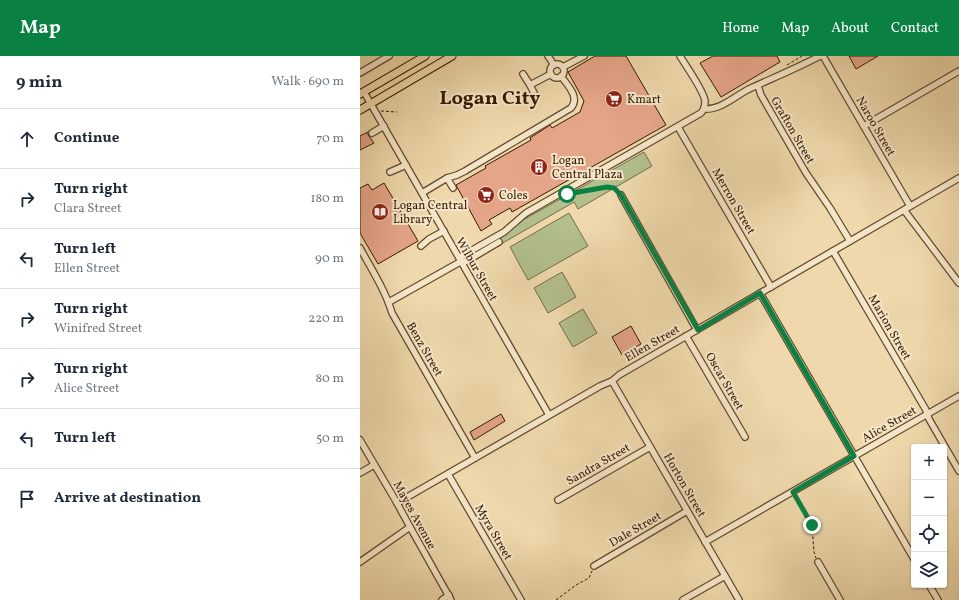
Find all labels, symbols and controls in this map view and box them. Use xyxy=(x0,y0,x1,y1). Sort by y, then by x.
text: Map xyxy=(20,15,61,41)
text: Home xyxy=(722,19,759,38)
text: Map xyxy=(781,19,809,38)
text: About xyxy=(831,19,869,38)
text: Contact xyxy=(891,19,939,38)
text: 9 min xyxy=(16,71,62,94)
text: Walk · 690 m xyxy=(271,73,344,91)
district label: Logan City xyxy=(439,85,541,113)
supermarket icon: Kmart xyxy=(604,89,624,109)
place label: Kmart xyxy=(627,92,661,108)
street label: Grafton Street xyxy=(766,94,818,167)
street label: Naroo Street xyxy=(852,94,899,159)
icon: ahead xyxy=(16,128,38,150)
text: Continue xyxy=(54,128,119,149)
text: 70 m xyxy=(316,130,344,148)
place label: Logan Central Plaza xyxy=(552,153,622,183)
building icon: Logan Central Plaza xyxy=(529,157,549,177)
street label: Merron Street xyxy=(708,165,759,238)
text: Turn right xyxy=(54,179,128,200)
supermarket icon: Coles xyxy=(476,185,496,205)
route start xyxy=(558,185,576,203)
icon: right xyxy=(16,188,38,210)
place label: Coles xyxy=(499,188,528,204)
text: 180 m xyxy=(310,190,344,208)
place label: Logan Central Library xyxy=(393,198,468,228)
text: Clara Street xyxy=(54,200,121,218)
library icon: Logan Central Library xyxy=(370,202,390,222)
street label: Wilbur Street xyxy=(451,235,501,304)
text: Turn left xyxy=(54,239,116,260)
icon: left xyxy=(16,248,38,270)
text: 90 m xyxy=(315,250,344,268)
text: Ellen Street xyxy=(54,260,120,278)
street label: Marion Street xyxy=(864,292,914,363)
text: Turn right xyxy=(54,299,128,320)
icon: right xyxy=(16,308,38,330)
text: 220 m xyxy=(308,310,344,328)
street label: Benz Street xyxy=(402,319,446,380)
text: Winifred Street xyxy=(54,320,142,338)
street label: Ellen Street xyxy=(622,322,683,366)
street label: Oscar Street xyxy=(701,350,747,413)
text: Turn right xyxy=(54,359,128,380)
icon: right xyxy=(16,368,38,390)
text: 80 m xyxy=(315,370,344,388)
text: Alice Street xyxy=(54,380,120,398)
street label: Alice Street xyxy=(859,403,920,447)
icon: left xyxy=(16,428,38,450)
text: Turn left xyxy=(54,428,116,449)
text: 50 m xyxy=(316,430,344,448)
street label: Sandra Street xyxy=(564,440,633,490)
map controls xyxy=(911,444,947,588)
button: + xyxy=(911,444,947,480)
street label: Horton Street xyxy=(659,450,709,521)
street label: Mayes Avenue xyxy=(389,479,440,553)
button: − xyxy=(911,480,947,516)
icon: arrive xyxy=(16,488,38,510)
text: Arrive at destination xyxy=(54,488,201,509)
street label: Myra Street xyxy=(471,502,516,563)
street label: Dale Street xyxy=(606,508,665,551)
route end xyxy=(803,516,821,534)
button: locate xyxy=(911,516,947,552)
button: layers xyxy=(911,552,947,588)

